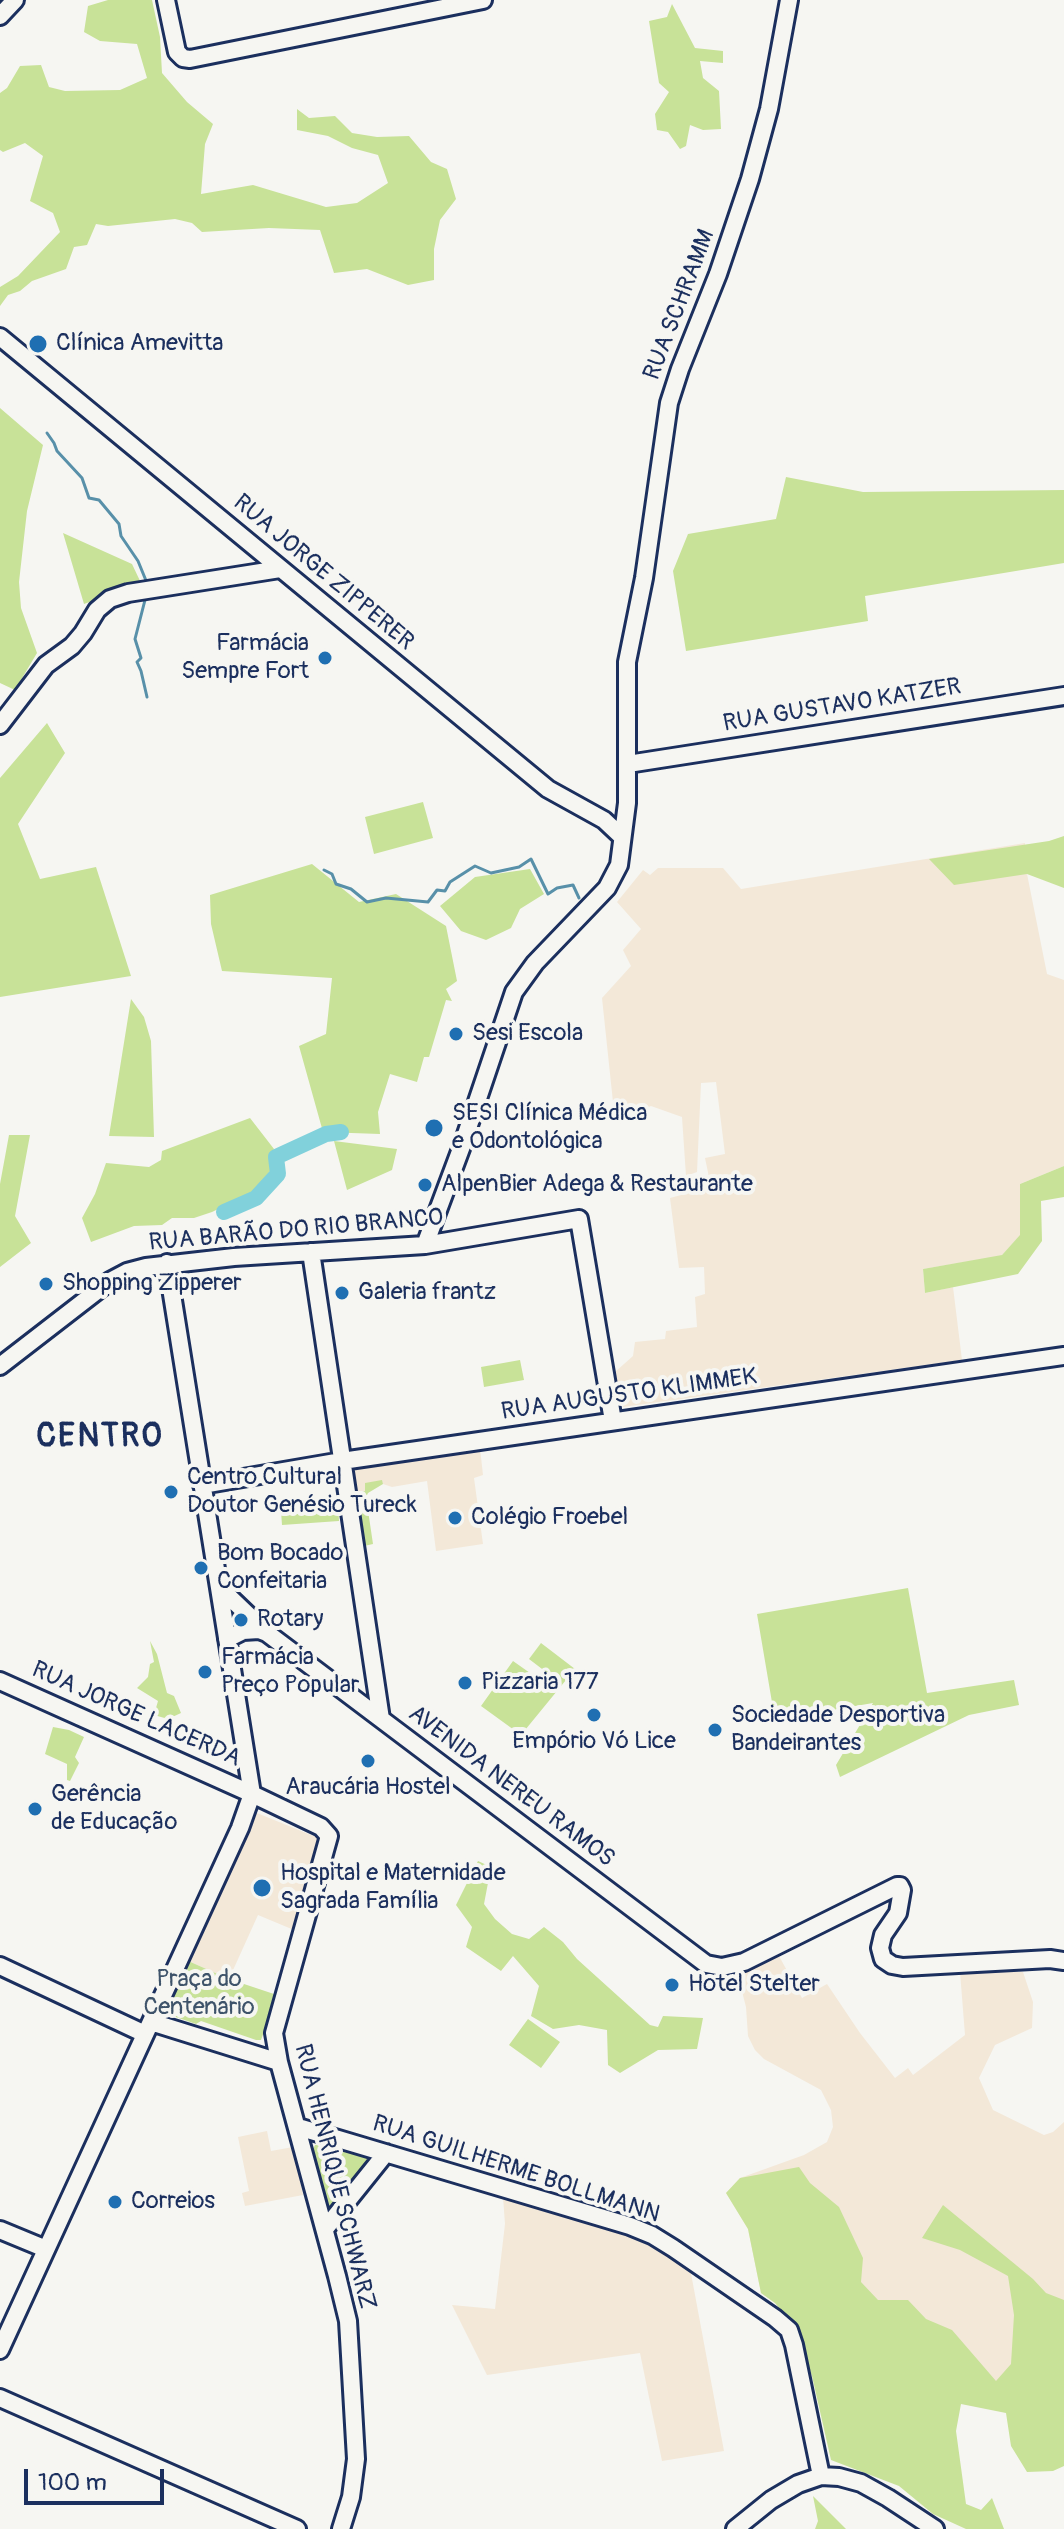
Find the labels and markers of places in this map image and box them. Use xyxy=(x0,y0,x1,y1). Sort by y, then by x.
place label: Clínica Amevitta xyxy=(56,330,223,358)
marker: Clínica Amevitta xyxy=(27,333,49,355)
place label: Farmácia Sempre Fort xyxy=(181,630,309,686)
marker: Farmácia Sempre Fort xyxy=(316,649,334,667)
place label: Sesi Escola xyxy=(472,1020,583,1048)
marker: Sesi Escola xyxy=(447,1025,465,1043)
place label: SESI Clínica Médica e Odontológica xyxy=(452,1100,648,1156)
marker: SESI Clínica Médica e Odontológica xyxy=(423,1117,445,1139)
place label: AlpenBier Adega & Restaurante xyxy=(441,1171,753,1199)
marker: AlpenBier Adega & Restaurante xyxy=(416,1176,434,1194)
place label: Shopping Zipperer xyxy=(62,1270,242,1298)
marker: Shopping Zipperer xyxy=(37,1275,55,1293)
place label: Galeria frantz xyxy=(358,1279,496,1307)
marker: Galeria frantz xyxy=(333,1284,351,1302)
place label: Centro Cultural Doutor Genésio Tureck xyxy=(187,1464,417,1520)
marker: Centro Cultural Doutor Genésio Tureck xyxy=(162,1483,180,1501)
place label: Colégio Froebel xyxy=(471,1504,628,1532)
marker: Colégio Froebel xyxy=(446,1509,464,1527)
place label: Bom Bocado Confeitaria xyxy=(217,1540,343,1596)
marker: Bom Bocado Confeitaria xyxy=(192,1559,210,1577)
place label: Rotary xyxy=(257,1606,323,1634)
marker: Rotary xyxy=(232,1611,250,1629)
place label: Farmácia Preço Popular xyxy=(221,1644,359,1700)
marker: Farmácia Preço Popular xyxy=(196,1663,214,1681)
place label: Pizzaria 177 xyxy=(481,1669,599,1697)
marker: Pizzaria 177 xyxy=(456,1674,474,1692)
place label: Sociedade Desportiva Bandeirantes xyxy=(731,1702,945,1758)
marker: Empório Vó Lice xyxy=(585,1706,603,1724)
marker: Sociedade Desportiva Bandeirantes xyxy=(706,1721,724,1739)
place label: Empório Vó Lice xyxy=(512,1728,676,1756)
marker: Araucária Hostel xyxy=(359,1752,377,1770)
place label: Araucária Hostel xyxy=(285,1774,451,1802)
place label: Gerência de Educação xyxy=(51,1781,177,1837)
marker: Gerência de Educação xyxy=(26,1800,44,1818)
place label: Hospital e Maternidade Sagrada Família xyxy=(280,1860,506,1916)
marker: Hospital e Maternidade Sagrada Família xyxy=(251,1877,273,1899)
place label: Hotel Stelter xyxy=(688,1971,820,1999)
marker: Hotel Stelter xyxy=(663,1976,681,1994)
place label: Correios xyxy=(131,2188,215,2216)
marker: Correios xyxy=(106,2193,124,2211)

